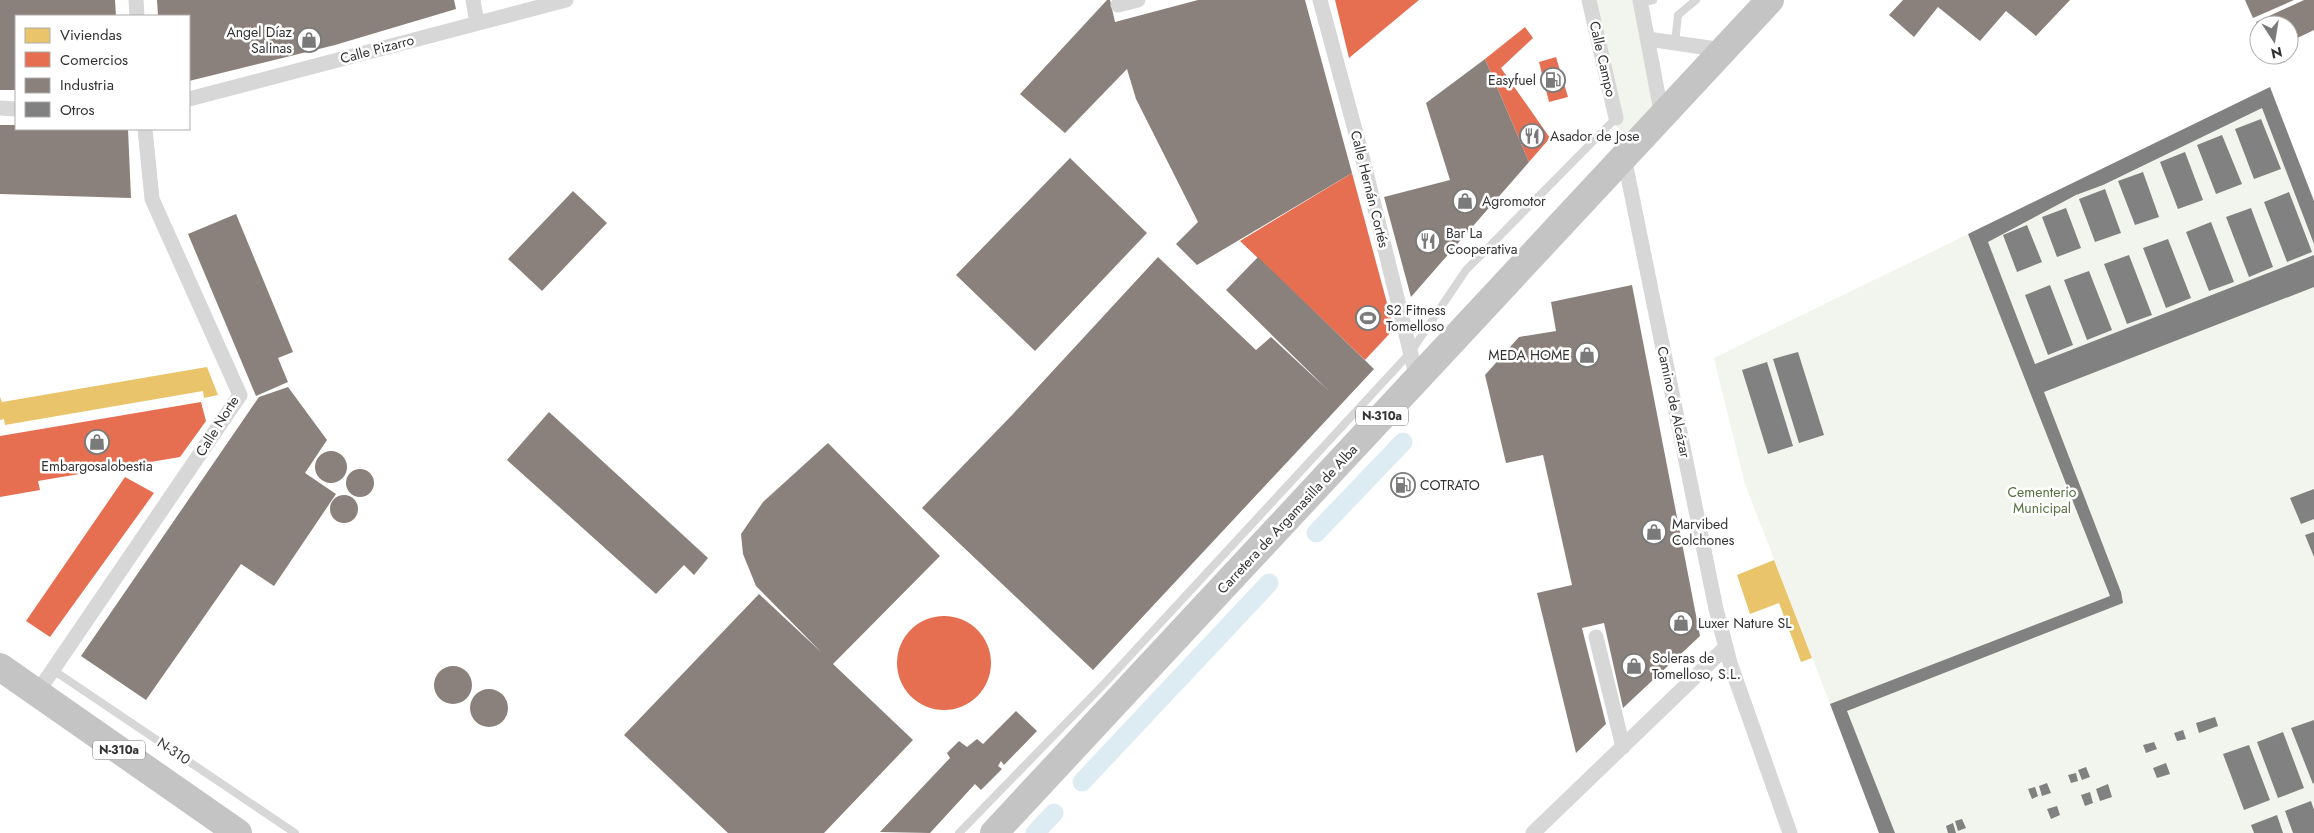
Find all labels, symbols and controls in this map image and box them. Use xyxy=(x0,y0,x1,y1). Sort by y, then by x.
legend xyxy=(15,15,190,130)
north arrow xyxy=(2249,15,2299,65)
street label: Calle Campo xyxy=(1585,19,1621,99)
place label: Angel Díaz Salinas xyxy=(226,22,293,58)
text: Viviendas xyxy=(60,24,122,46)
shop icon: Angel Díaz Salinas xyxy=(296,27,322,53)
street label: Calle Pizarro xyxy=(338,29,416,68)
text: N xyxy=(2269,42,2284,64)
text: Comercios xyxy=(60,49,128,71)
fuel station icon: Easyfuel xyxy=(1540,67,1566,93)
place label: Easyfuel xyxy=(1488,70,1536,90)
text: Industria xyxy=(60,74,114,96)
text: Otros xyxy=(60,99,95,121)
restaurant icon: Asador de Jose xyxy=(1519,123,1545,149)
place label: Asador de Jose xyxy=(1550,126,1640,146)
street label: Calle Hernán Cortés xyxy=(1346,128,1394,250)
shop icon: Agromotor xyxy=(1452,188,1478,214)
place label: Agromotor xyxy=(1482,191,1546,211)
place label: Bar La Cooperativa xyxy=(1446,223,1518,259)
restaurant icon: Bar La Cooperativa xyxy=(1415,228,1441,254)
place label: S2 Fitness Tomelloso xyxy=(1386,300,1446,336)
sports icon: S2 Fitness Tomelloso xyxy=(1355,305,1381,331)
shop icon: MEDA HOME xyxy=(1574,342,1600,368)
street label: Camino de Alcázar xyxy=(1652,344,1696,460)
place label: MEDA HOME xyxy=(1488,345,1570,365)
street label: Calle Norte xyxy=(190,392,244,460)
road number: N-310a xyxy=(1356,406,1408,426)
shop icon: Embargosalobestia xyxy=(84,429,110,455)
street label: Carretera de Argamasilla de Alba xyxy=(1212,440,1362,598)
place label: Embargosalobestia xyxy=(41,456,153,476)
fuel station icon: COTRATO xyxy=(1390,472,1416,498)
place label: COTRATO xyxy=(1420,475,1480,495)
park label: Cementerio Municipal xyxy=(2008,482,2077,518)
place label: Marvibed Colchones xyxy=(1672,514,1735,550)
shop icon: Marvibed Colchones xyxy=(1641,519,1667,545)
shop icon: Luxer Nature SL xyxy=(1668,610,1694,636)
place label: Luxer Nature SL xyxy=(1698,613,1792,633)
place label: Soleras de Tomelloso, S.L. xyxy=(1652,648,1741,684)
shop icon: Soleras de Tomelloso, S.L. xyxy=(1621,653,1647,679)
street label: N-310 xyxy=(153,733,195,769)
road number: N-310a xyxy=(93,740,145,760)

